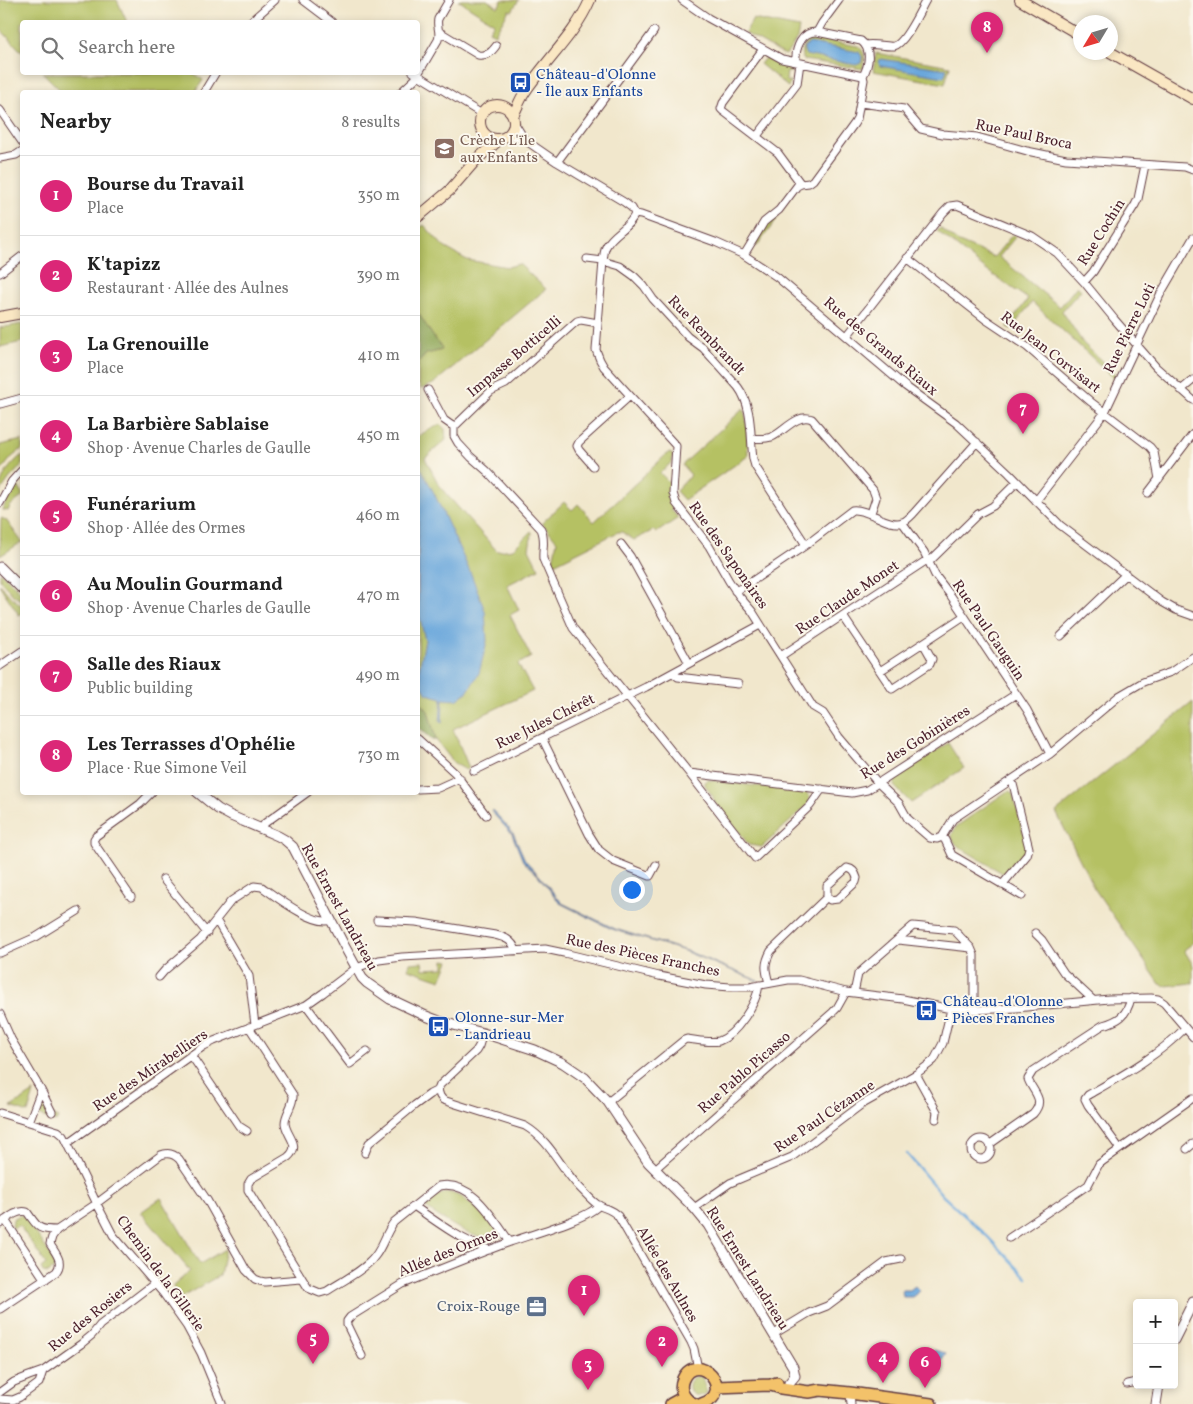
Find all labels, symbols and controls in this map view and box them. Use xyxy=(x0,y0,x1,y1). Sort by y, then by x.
pin: 8 xyxy=(971,12,1003,53)
north arrow xyxy=(1073,15,1118,60)
search box xyxy=(20,20,420,75)
icon: search xyxy=(38,34,66,62)
text: Search here xyxy=(78,35,175,61)
place label: Château-d'Olonne - Île aux Enfants xyxy=(536,65,656,103)
bus stop icon: Château-d'Olonne - Île aux Enfants xyxy=(508,71,532,95)
text: Nearby xyxy=(40,108,111,137)
text: 8 results xyxy=(341,112,400,134)
street label: Rue Paul Broca xyxy=(973,115,1074,156)
place label: Crèche L'ïle aux Enfants xyxy=(460,131,538,169)
school or university icon: Crèche L'ïle aux Enfants xyxy=(432,137,456,161)
text: Bourse du Travail xyxy=(87,172,244,198)
text: 1 xyxy=(53,185,59,207)
text: 350 m xyxy=(357,185,400,207)
street label: Rue Cochin xyxy=(1073,195,1131,270)
text: Place xyxy=(87,198,124,220)
text: K'tapizz xyxy=(87,252,161,278)
text: 2 xyxy=(52,265,60,287)
text: 390 m xyxy=(357,265,400,287)
text: Restaurant · Allée des Aulnes xyxy=(87,278,289,300)
street label: Rue Pierre Loti xyxy=(1099,280,1161,377)
street label: Rue Rembrandt xyxy=(662,291,750,381)
street label: Rue des Grands Riaux xyxy=(818,293,942,402)
street label: Rue Jean Corvisart xyxy=(995,307,1105,399)
street label: Impasse Botticelli xyxy=(463,311,567,403)
text: La Grenouille xyxy=(87,332,209,358)
text: 3 xyxy=(52,345,60,367)
text: 410 m xyxy=(357,345,400,367)
text: Place xyxy=(87,358,124,380)
pin: 7 xyxy=(1007,393,1039,434)
text: La Barbière Sablaise xyxy=(87,412,269,438)
text: 4 xyxy=(51,425,61,447)
text: 450 m xyxy=(357,425,400,447)
text: Shop · Avenue Charles de Gaulle xyxy=(87,438,311,460)
text: Funérarium xyxy=(87,492,196,518)
street label: Rue des Saponaires xyxy=(683,498,773,614)
text: 5 xyxy=(52,505,60,527)
text: 460 m xyxy=(356,505,400,527)
text: Shop · Allée des Ormes xyxy=(87,518,245,540)
street label: Rue Claude Monet xyxy=(792,556,904,641)
text: Au Moulin Gourmand xyxy=(87,572,283,598)
street label: Rue Paul Gauguin xyxy=(946,576,1029,685)
text: 6 xyxy=(52,585,60,607)
text: 470 m xyxy=(356,585,400,607)
text: Shop · Avenue Charles de Gaulle xyxy=(87,598,311,620)
text: Salle des Riaux xyxy=(87,652,221,678)
text: 7 xyxy=(52,665,60,687)
text: 490 m xyxy=(355,665,400,687)
text: Public building xyxy=(87,678,193,700)
street label: Rue Jules Chérêt xyxy=(493,689,599,755)
street label: Rue des Gobinières xyxy=(857,701,975,785)
text: Les Terrasses d'Ophélie xyxy=(87,732,295,758)
text: 8 xyxy=(52,745,60,767)
text: 730 m xyxy=(358,745,400,767)
text: Place · Rue Simone Veil xyxy=(87,758,247,780)
street label: Rue Ernest Landrieau xyxy=(295,841,382,975)
your location xyxy=(619,877,645,903)
street label: Rue des Pièces Franches xyxy=(564,930,722,983)
place label: Château-d'Olonne - Pièces Franches xyxy=(943,992,1063,1030)
bus stop icon: Château-d'Olonne - Pièces Franches xyxy=(915,998,939,1022)
place label: Olonne-sur-Mer - Landrieau xyxy=(455,1008,564,1046)
bus stop icon: Olonne-sur-Mer - Landrieau xyxy=(427,1014,451,1038)
street label: Rue des Mirabelliers xyxy=(89,1025,213,1118)
street label: Rue Pablo Picasso xyxy=(694,1027,796,1119)
street label: Rue Paul Cézanne xyxy=(770,1076,880,1159)
street label: Rue Ernest Landrieau xyxy=(700,1203,793,1335)
street label: Chemin de la Gillerie xyxy=(111,1212,209,1336)
street label: Allée des Aulnes xyxy=(631,1223,703,1327)
street label: Allée des Ormes xyxy=(396,1224,502,1283)
pin: 1 xyxy=(568,1275,600,1316)
street label: Rue des Rosiers xyxy=(45,1277,137,1358)
office icon: Croix-Rouge xyxy=(524,1294,548,1318)
place label: Croix-Rouge xyxy=(437,1297,520,1318)
map controls xyxy=(1133,1299,1178,1389)
button: + xyxy=(1133,1299,1178,1344)
pin: 5 xyxy=(297,1323,329,1364)
pin: 2 xyxy=(646,1326,678,1367)
pin: 4 xyxy=(867,1342,899,1383)
button: − xyxy=(1133,1344,1178,1389)
pin: 6 xyxy=(909,1347,941,1388)
pin: 3 xyxy=(572,1349,604,1390)

